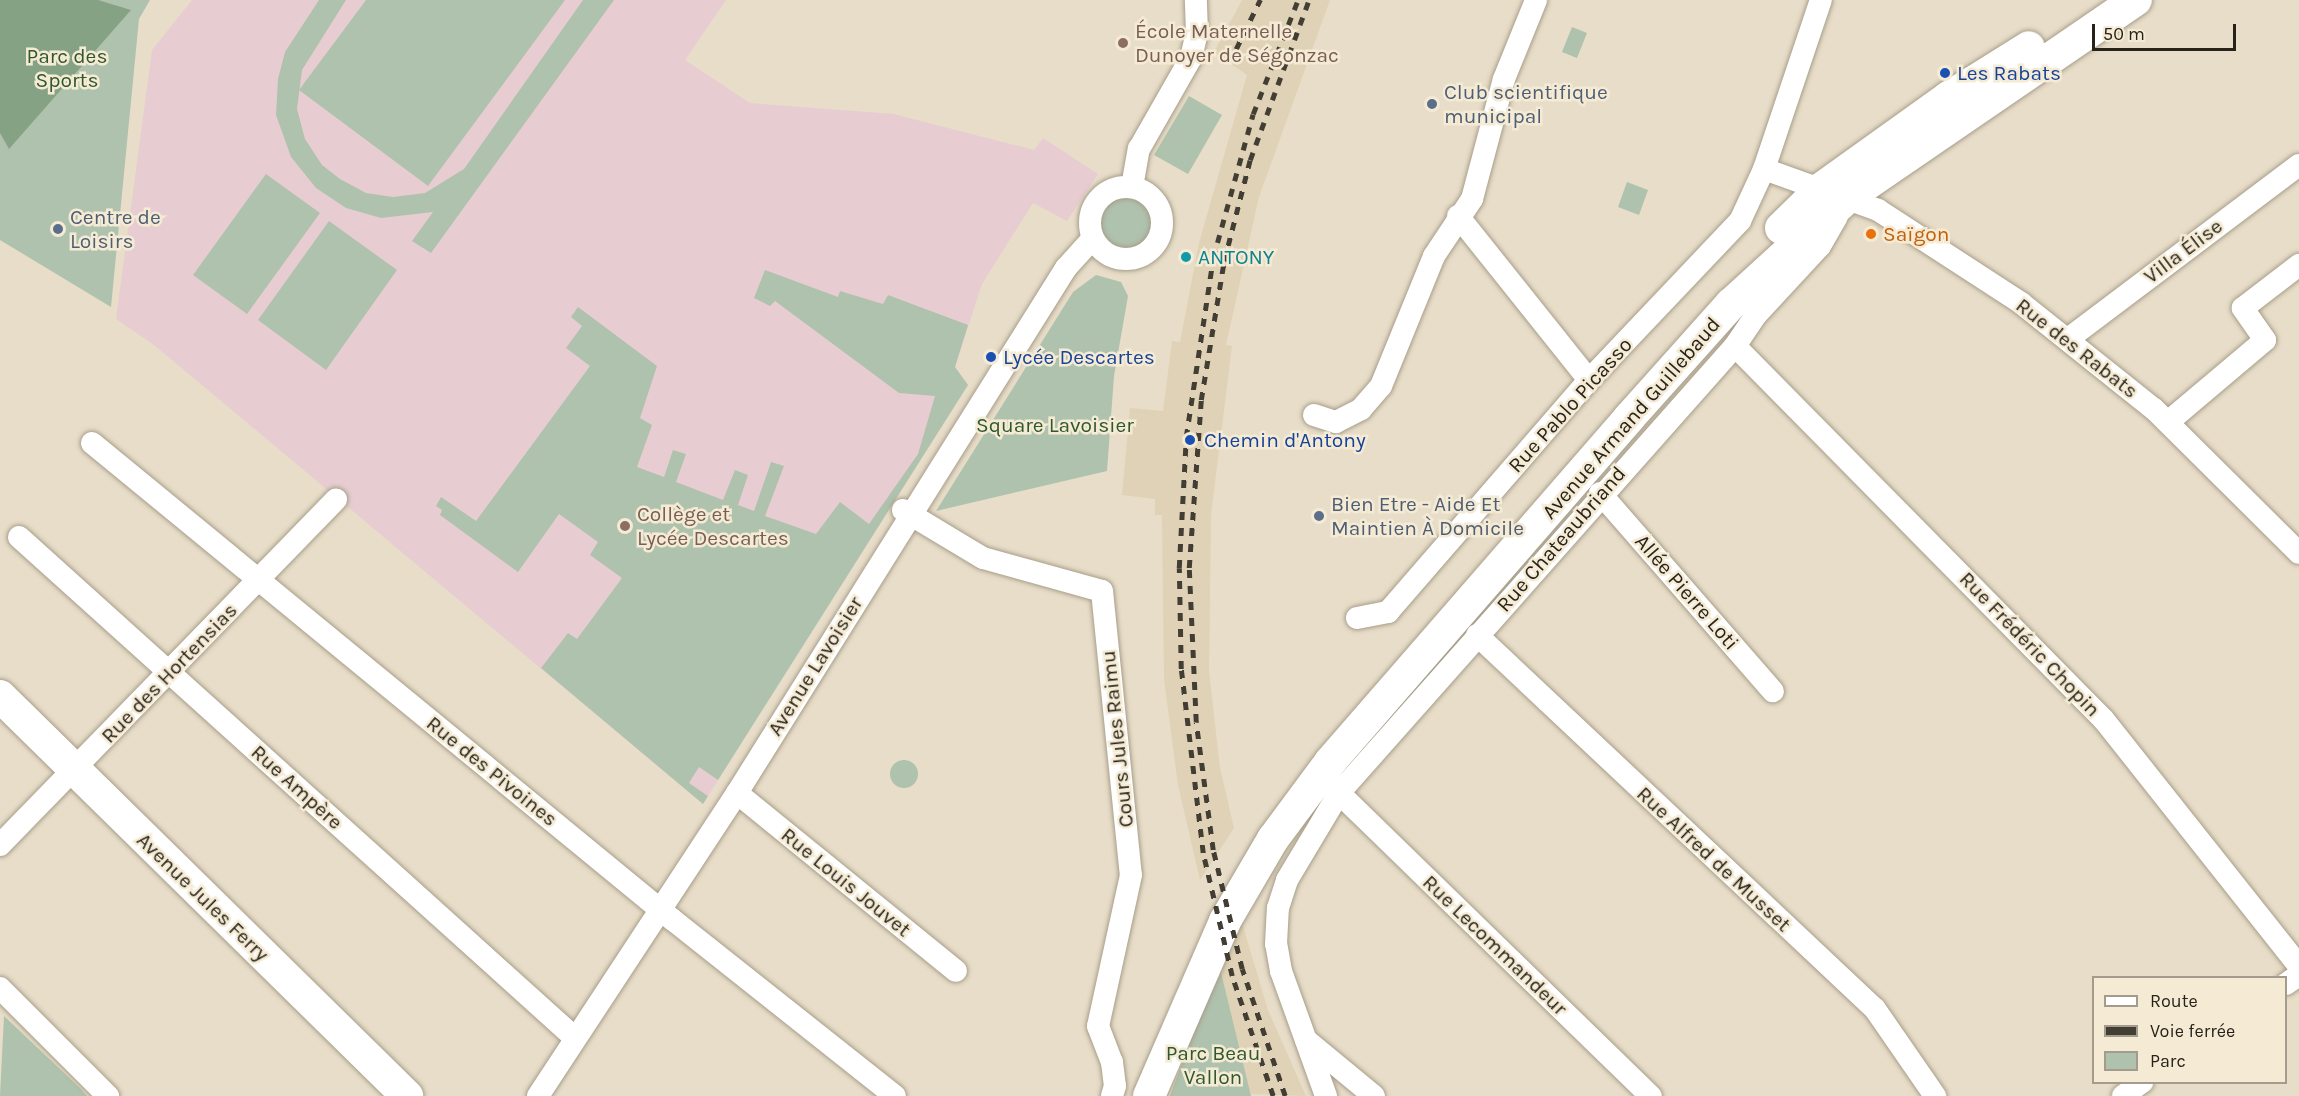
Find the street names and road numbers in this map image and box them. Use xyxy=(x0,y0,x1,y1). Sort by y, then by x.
street label: Villa Élise xyxy=(2139,213,2227,289)
street label: Rue des Rabats xyxy=(2011,293,2143,403)
street label: Avenue Armand Guillebaud xyxy=(1536,312,1726,524)
street label: Rue Pablo Picasso xyxy=(1503,332,1637,478)
street label: Rue Chateaubriand xyxy=(1491,461,1631,617)
street label: Allée Pierre Loti xyxy=(1630,529,1744,655)
street label: Rue Frédéric Chopin xyxy=(1954,566,2106,722)
street label: Avenue Lavoisier xyxy=(762,592,868,740)
street label: Rue des Hortensias xyxy=(96,598,242,748)
street label: Cours Jules Raimu xyxy=(1095,649,1139,829)
street label: Rue des Pivoines xyxy=(421,710,563,832)
street label: Rue Ampère xyxy=(246,739,348,835)
street label: Rue Alfred de Musset xyxy=(1632,781,1796,937)
street label: Rue Louis Jouvet xyxy=(776,822,916,942)
street label: Avenue Jules Ferry xyxy=(132,827,274,967)
street label: Rue Lecommandeur xyxy=(1417,869,1573,1021)

